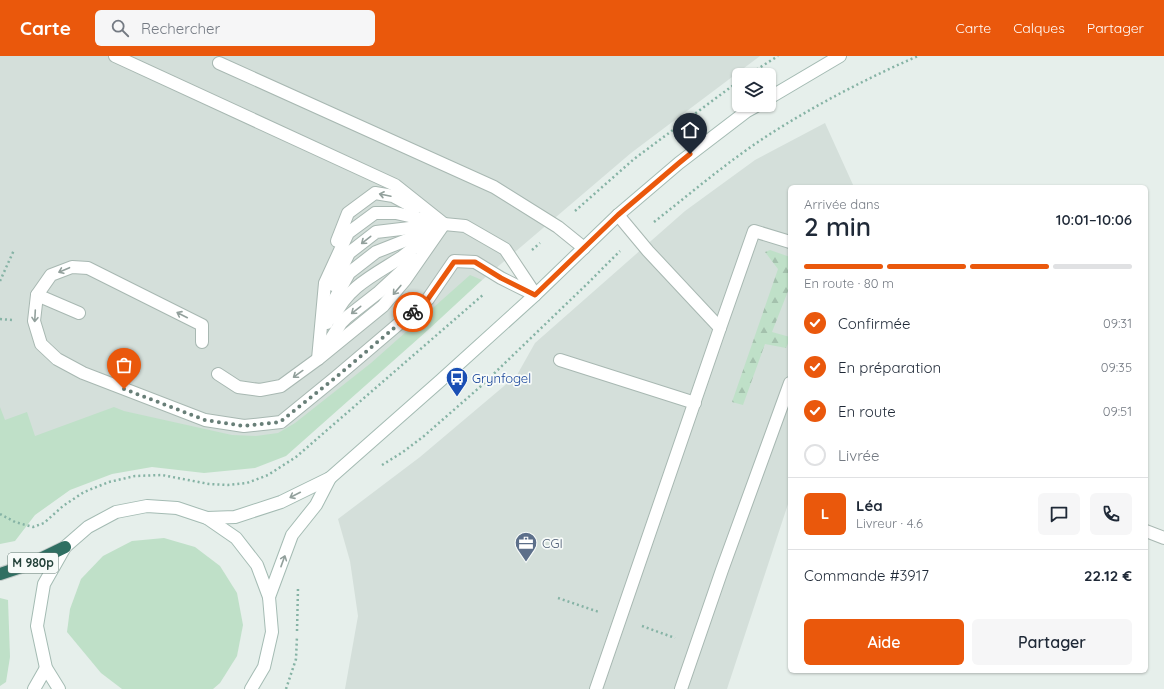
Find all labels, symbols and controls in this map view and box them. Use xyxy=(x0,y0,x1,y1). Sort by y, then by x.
search box xyxy=(95,10,375,46)
text: Carte xyxy=(20,16,71,40)
icon: search xyxy=(109,17,131,39)
text: Rechercher xyxy=(141,19,220,38)
text: Carte xyxy=(956,19,991,37)
text: Calques xyxy=(1013,19,1065,37)
text: Partager xyxy=(1087,19,1144,37)
map controls xyxy=(732,68,776,112)
button: layers xyxy=(732,68,776,112)
pin xyxy=(673,113,707,154)
icon: home xyxy=(679,119,701,141)
one-way arrow xyxy=(378,190,391,198)
text: Arrivée dans xyxy=(804,196,880,212)
text: 2 min xyxy=(804,210,871,243)
text: 10:01–10:06 xyxy=(1056,210,1132,229)
one-way arrow xyxy=(361,236,372,244)
one-way arrow xyxy=(58,267,70,275)
text: En route · 80 m xyxy=(804,275,894,291)
one-way arrow xyxy=(393,285,402,295)
courier xyxy=(393,292,433,332)
icon: bike xyxy=(402,301,424,323)
one-way arrow xyxy=(351,305,362,314)
one-way arrow xyxy=(32,309,39,322)
one-way arrow xyxy=(176,311,188,319)
icon: check xyxy=(804,312,826,334)
text: Confirmée xyxy=(838,314,911,333)
text: 09:31 xyxy=(1103,315,1132,331)
pin xyxy=(107,348,141,389)
icon: bag xyxy=(113,354,135,376)
icon: check xyxy=(804,356,826,378)
text: En préparation xyxy=(838,358,941,377)
text: 09:35 xyxy=(1101,359,1132,375)
bus stop icon: Grynfogel xyxy=(444,365,470,398)
one-way arrow xyxy=(293,370,304,378)
place label: Grynfogel xyxy=(472,370,531,386)
icon: check xyxy=(804,400,826,422)
text: En route xyxy=(838,402,896,421)
text: 09:51 xyxy=(1103,403,1132,419)
text: Livrée xyxy=(838,446,880,465)
one-way arrow xyxy=(290,492,302,499)
button: chat xyxy=(1038,493,1080,535)
button: phone xyxy=(1090,493,1132,535)
text: Léa xyxy=(856,496,883,515)
text: L xyxy=(821,504,829,523)
text: Livreur · 4.6 xyxy=(856,515,923,531)
office icon: CGI xyxy=(513,530,539,563)
place label: CGI xyxy=(542,535,563,551)
road number: M 980p xyxy=(8,553,58,573)
one-way arrow xyxy=(279,555,287,567)
text: Commande #3917 xyxy=(804,566,929,585)
text: 22.12 € xyxy=(1084,566,1132,585)
button: Aide xyxy=(804,619,964,665)
button: Partager xyxy=(972,619,1132,665)

